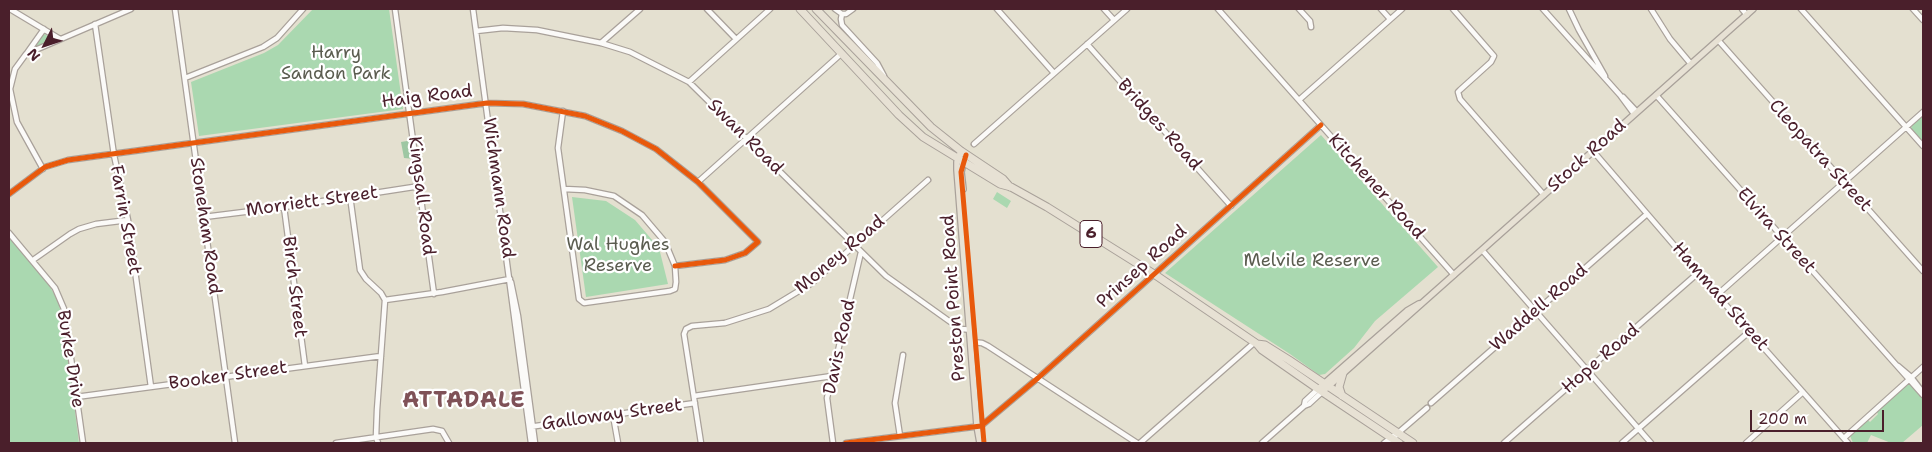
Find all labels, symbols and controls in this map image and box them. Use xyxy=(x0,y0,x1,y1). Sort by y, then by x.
north arrow xyxy=(20,20,70,70)
park label: Harry Sandon Park xyxy=(281,42,391,84)
text: N xyxy=(23,45,44,65)
street label: Bridges Road xyxy=(1112,75,1206,175)
street label: Haig Road xyxy=(380,81,474,113)
street label: Swan Road xyxy=(703,95,787,179)
street label: Cleopatra Street xyxy=(1764,95,1876,217)
street label: Stock Road xyxy=(1543,115,1631,197)
street label: Wichmann Road xyxy=(477,116,519,260)
street label: Kitchener Road xyxy=(1323,130,1429,244)
street label: Kingsall Road xyxy=(403,135,439,257)
street label: Stoneham Road xyxy=(185,156,225,296)
street label: Farrin Street xyxy=(105,164,145,276)
street label: Morriett Street xyxy=(245,182,379,222)
street label: Elvira Street xyxy=(1732,184,1820,278)
street label: Money Road xyxy=(791,211,889,299)
street label: Preston Point Road xyxy=(937,214,971,382)
road number: 6 xyxy=(1080,220,1102,248)
street label: Prinsep Road xyxy=(1092,221,1192,313)
park label: Wal Hughes Reserve xyxy=(566,234,670,276)
street label: Birch Street xyxy=(277,235,311,339)
street label: Hammad Street xyxy=(1667,238,1773,356)
park label: Melvile Reserve xyxy=(1244,250,1380,272)
street label: Waddell Road xyxy=(1486,260,1592,356)
street label: Davis Road xyxy=(819,298,861,396)
street label: Burke Drive xyxy=(52,309,88,409)
street label: Hope Road xyxy=(1558,319,1644,399)
street label: Booker Street xyxy=(167,357,289,395)
district label: ATTADALE xyxy=(401,388,527,414)
street label: Galloway Street xyxy=(540,394,684,436)
scale bar xyxy=(1752,400,1886,432)
text: 200 m xyxy=(1758,409,1807,429)

